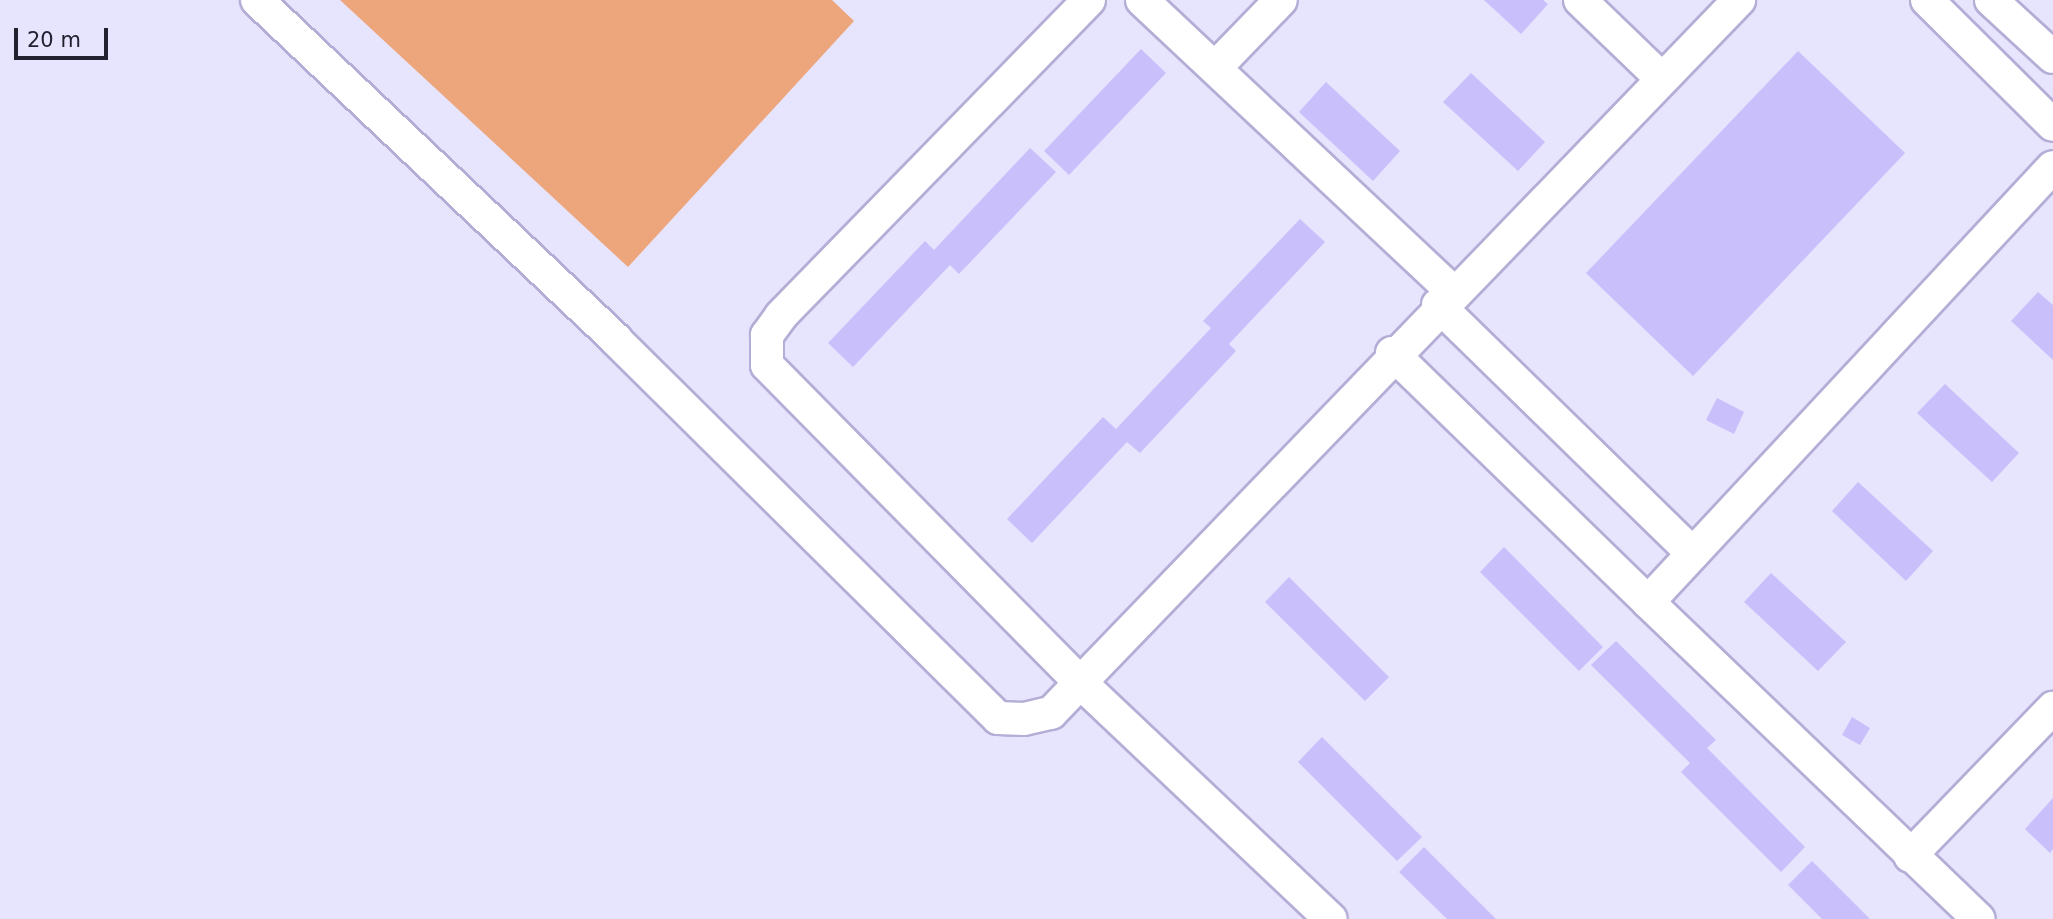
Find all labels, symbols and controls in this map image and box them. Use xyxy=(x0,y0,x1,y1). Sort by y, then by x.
scale bar xyxy=(18,14,112,58)
text: 20 m xyxy=(27,28,81,52)

